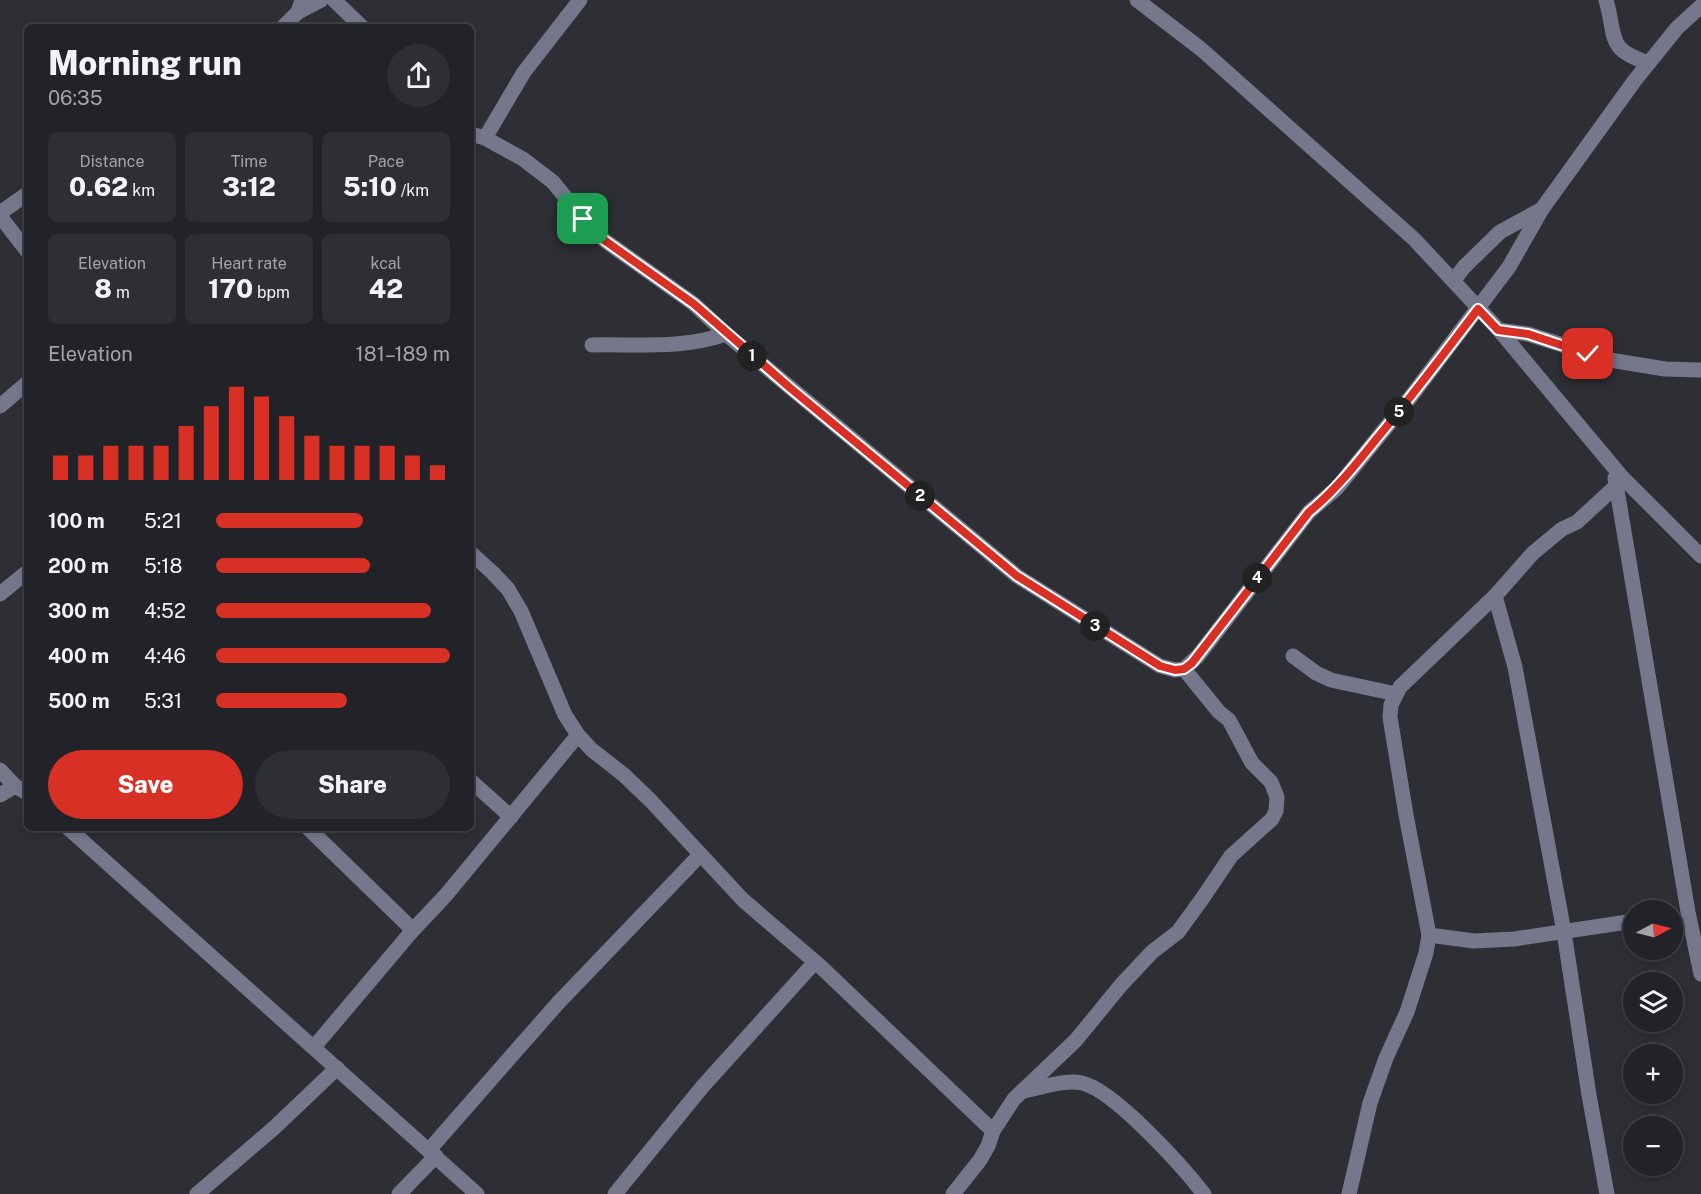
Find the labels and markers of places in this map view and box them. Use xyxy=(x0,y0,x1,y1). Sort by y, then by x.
pin xyxy=(557,193,608,244)
pin xyxy=(1562,328,1613,379)
pin: 1 xyxy=(737,341,767,371)
pin: 5 xyxy=(1384,397,1414,427)
pin: 2 xyxy=(905,481,935,511)
pin: 4 xyxy=(1242,563,1272,593)
pin: 3 xyxy=(1080,611,1110,641)

